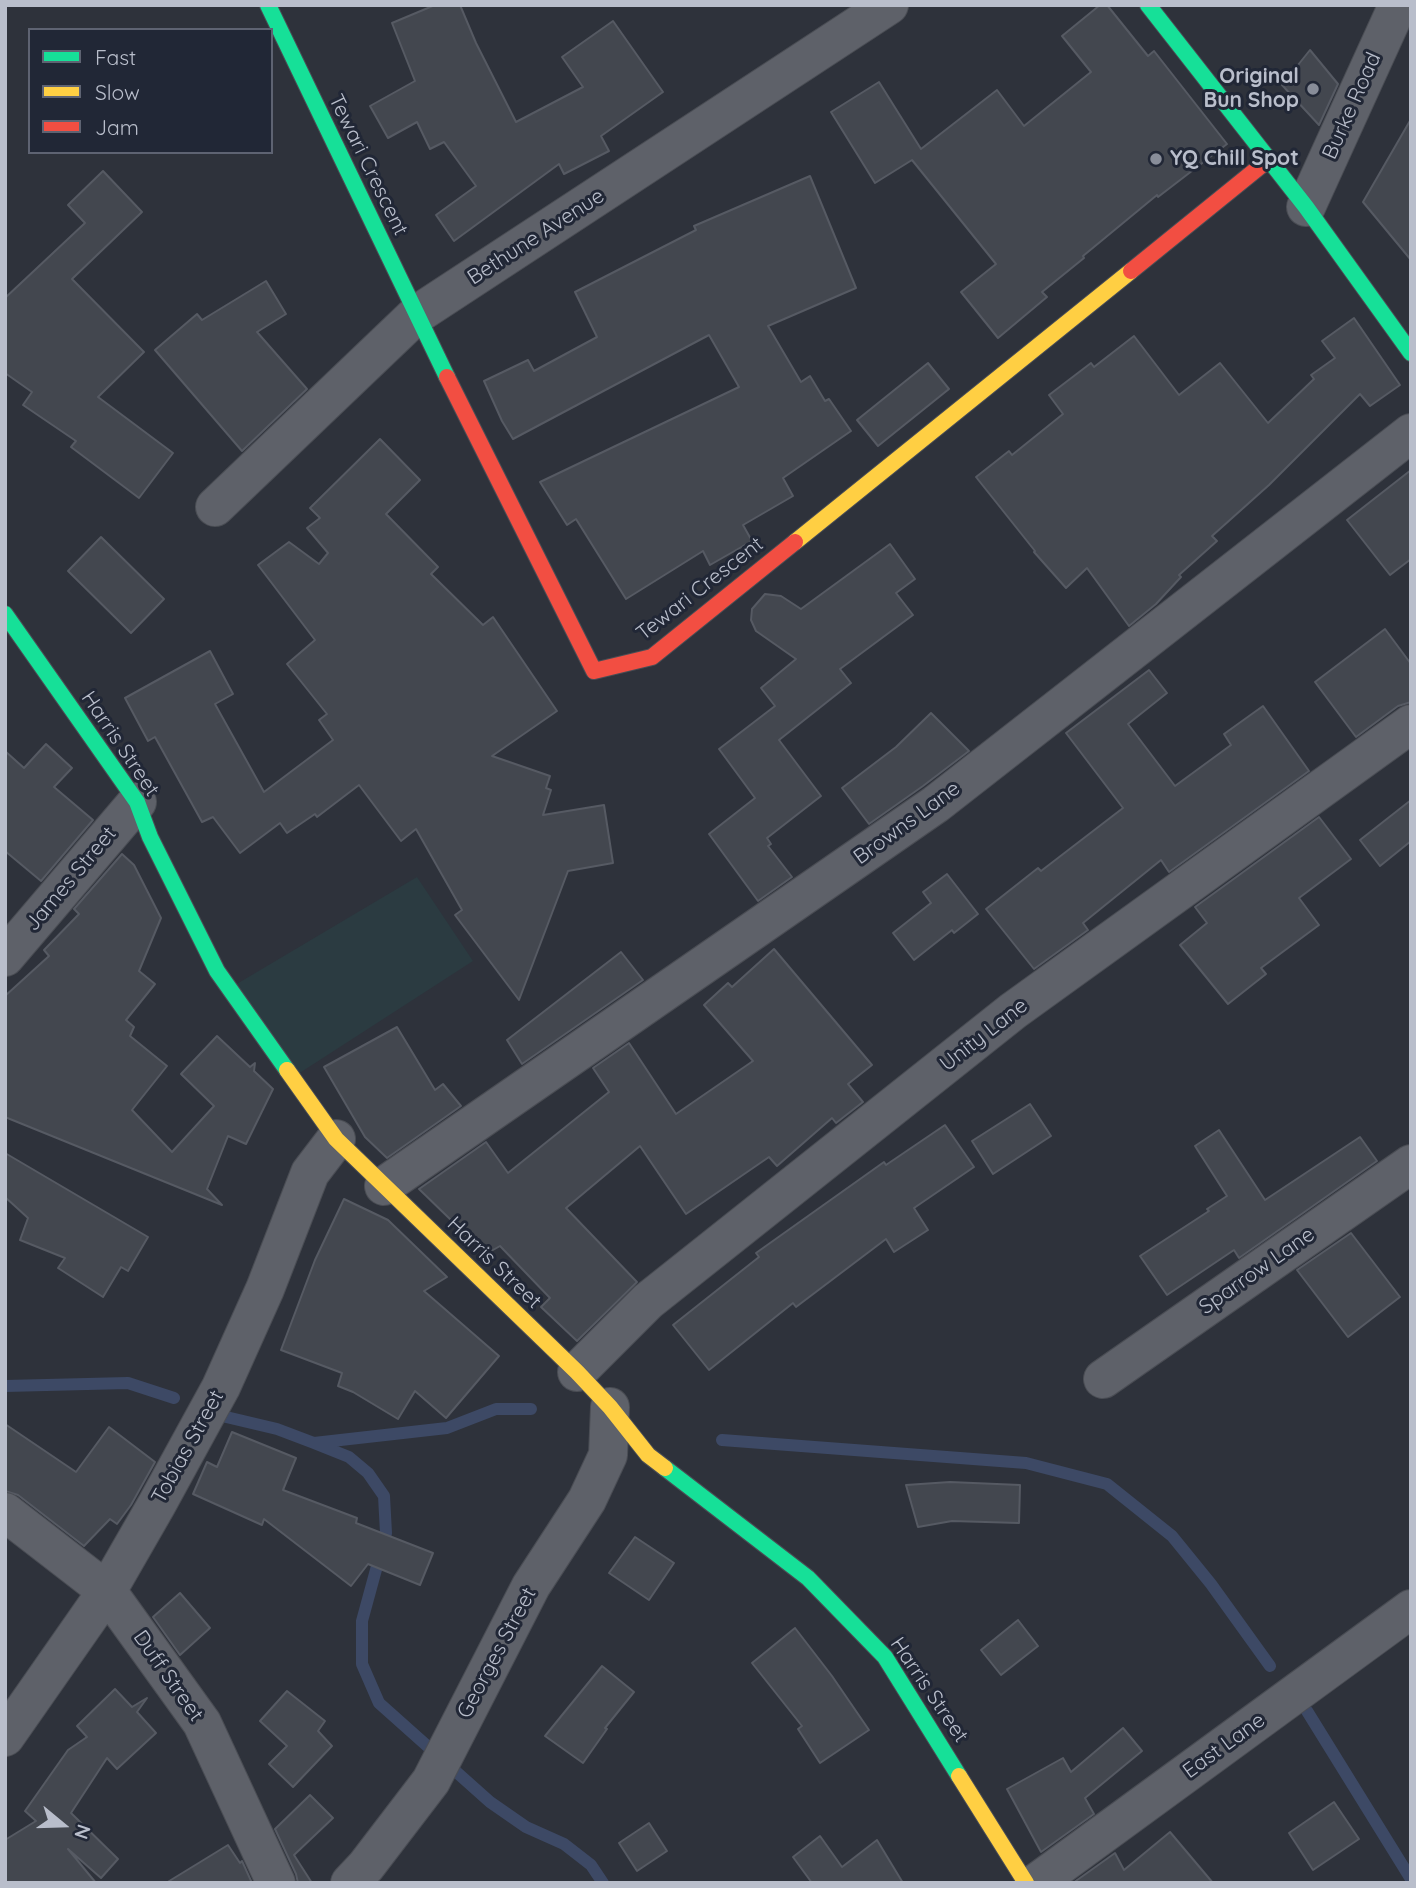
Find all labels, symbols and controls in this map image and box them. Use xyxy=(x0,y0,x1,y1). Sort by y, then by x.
legend xyxy=(28,28,273,154)
text: Fast xyxy=(95,44,136,70)
street label: Burke Road xyxy=(1317,49,1387,163)
place label: Original Bun Shop xyxy=(1203,64,1299,114)
text: Slow xyxy=(95,79,140,105)
marker: Original Bun Shop xyxy=(1305,81,1321,97)
street label: Tewari Crescent xyxy=(323,90,413,240)
text: Jam xyxy=(95,114,139,140)
place label: YQ Chill Spot xyxy=(1170,146,1299,172)
marker: YQ Chill Spot xyxy=(1148,151,1164,167)
street label: Bethune Avenue xyxy=(463,183,609,291)
street label: Tewari Crescent xyxy=(632,532,768,646)
street label: Harris Street xyxy=(76,687,164,801)
street label: Browns Lane xyxy=(849,776,965,870)
street label: James Street xyxy=(20,822,122,936)
street label: Unity Lane xyxy=(935,993,1033,1077)
street label: Harris Street xyxy=(442,1212,546,1314)
street label: Sparrow Lane xyxy=(1194,1222,1320,1320)
street label: Tobias Street xyxy=(146,1386,230,1508)
street label: Georges Street xyxy=(452,1583,542,1723)
street label: Duff Street xyxy=(127,1626,209,1726)
street label: Harris Street xyxy=(885,1633,973,1747)
street label: East Lane xyxy=(1178,1708,1270,1784)
north arrow xyxy=(28,1790,98,1860)
text: N xyxy=(69,1821,96,1842)

